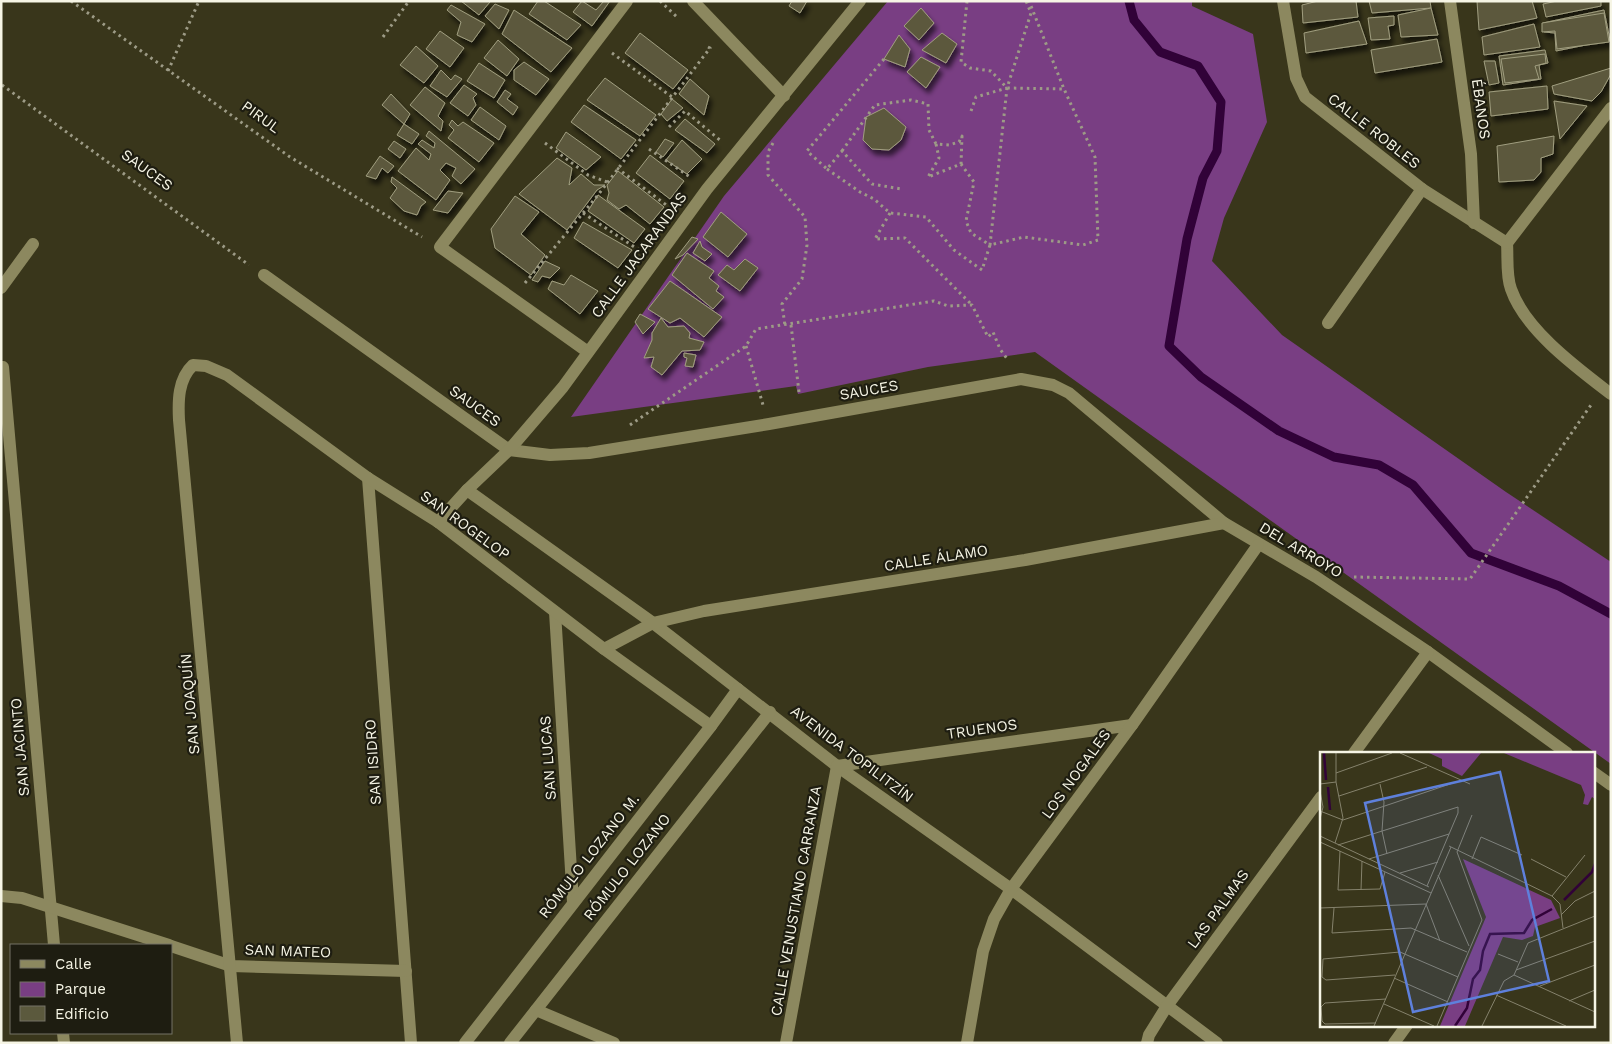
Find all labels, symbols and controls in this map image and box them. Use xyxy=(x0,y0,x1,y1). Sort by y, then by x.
street label: ÉBANOS xyxy=(1468,78,1494,140)
street label: CALLE ROBLES xyxy=(1324,89,1424,173)
street label: PIRUL xyxy=(238,97,284,137)
street label: SAUCES xyxy=(118,145,176,195)
street label: CALLE JACARANDAS xyxy=(587,189,691,321)
street label: SAUCES xyxy=(838,376,900,404)
street label: SAUCES xyxy=(446,381,504,431)
street label: SAN ROGELOP xyxy=(417,487,513,563)
street label: DEL ARROYO xyxy=(1256,518,1346,582)
street label: CALLE ÁLAMO xyxy=(883,541,989,575)
street label: SAN JOAQUÍN xyxy=(177,653,203,755)
street label: SAN JACINTO xyxy=(7,697,33,797)
street label: AVENIDA TOPILITZÍN xyxy=(787,702,917,806)
street label: SAN LUCAS xyxy=(536,715,560,801)
street label: TRUENOS xyxy=(946,715,1018,743)
street label: SAN ISIDRO xyxy=(361,719,385,805)
street label: LOS NOGALES xyxy=(1038,726,1114,822)
inset map xyxy=(1320,752,1594,1026)
street label: CALLE VENUSTIANO CARRANZA xyxy=(767,784,825,1018)
street label: RÓMULO LOZANO M. xyxy=(535,790,643,922)
street label: RÓMULO LOZANO xyxy=(580,810,674,924)
street label: LAS PALMAS xyxy=(1183,866,1253,952)
street label: SAN MATEO xyxy=(244,940,332,962)
legend xyxy=(10,944,172,1034)
text: Calle xyxy=(55,955,92,973)
text: Parque xyxy=(55,980,106,998)
text: Edificio xyxy=(55,1005,109,1023)

